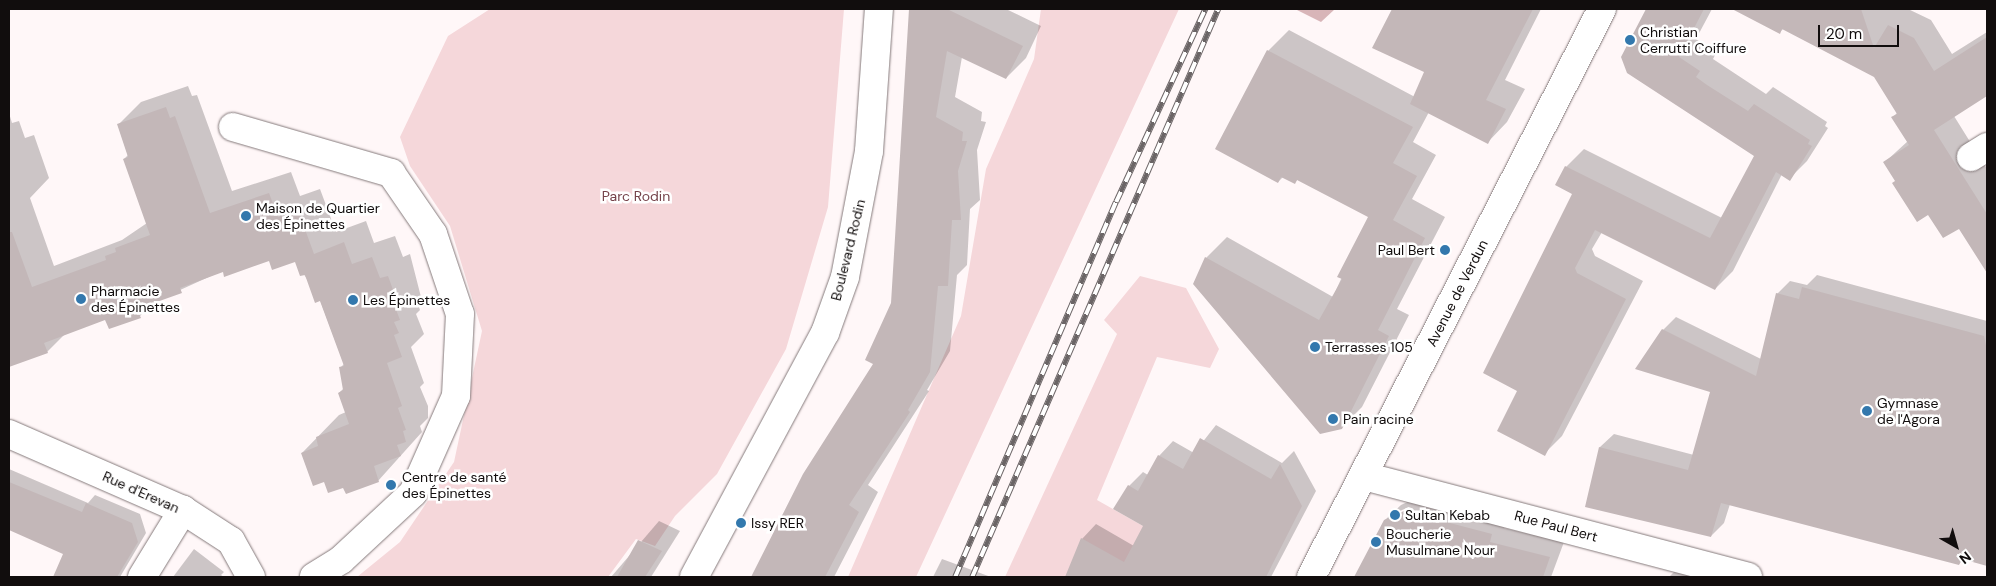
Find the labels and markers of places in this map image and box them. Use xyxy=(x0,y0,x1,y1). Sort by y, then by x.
place label: Christian Cerrutti Coiffure xyxy=(1640,24,1747,56)
marker: Christian Cerrutti Coiffure xyxy=(1624,34,1636,46)
place label: Maison de Quartier des Épinettes xyxy=(256,200,380,232)
marker: Maison de Quartier des Épinettes xyxy=(240,210,252,222)
place label: Paul Bert xyxy=(1378,242,1435,258)
marker: Paul Bert xyxy=(1439,244,1451,256)
place label: Pharmacie des Épinettes xyxy=(91,283,180,316)
place label: Les Épinettes xyxy=(363,292,450,308)
marker: Pharmacie des Épinettes xyxy=(75,293,87,305)
marker: Les Épinettes xyxy=(347,294,359,306)
place label: Terrasses 105 xyxy=(1325,339,1413,355)
marker: Terrasses 105 xyxy=(1309,341,1321,353)
place label: Gymnase de l'Agora xyxy=(1877,395,1940,428)
marker: Gymnase de l'Agora xyxy=(1861,405,1873,417)
place label: Pain racine xyxy=(1343,411,1414,427)
marker: Pain racine xyxy=(1327,413,1339,425)
place label: Centre de santé des Épinettes xyxy=(402,469,506,502)
marker: Centre de santé des Épinettes xyxy=(384,478,398,492)
place label: Sultan Kebab xyxy=(1405,507,1490,523)
marker: Sultan Kebab xyxy=(1389,509,1401,521)
place label: Issy RER xyxy=(751,515,804,531)
marker: Issy RER xyxy=(735,517,747,529)
place label: Boucherie Musulmane Nour xyxy=(1386,526,1495,558)
marker: Boucherie Musulmane Nour xyxy=(1370,536,1382,548)

